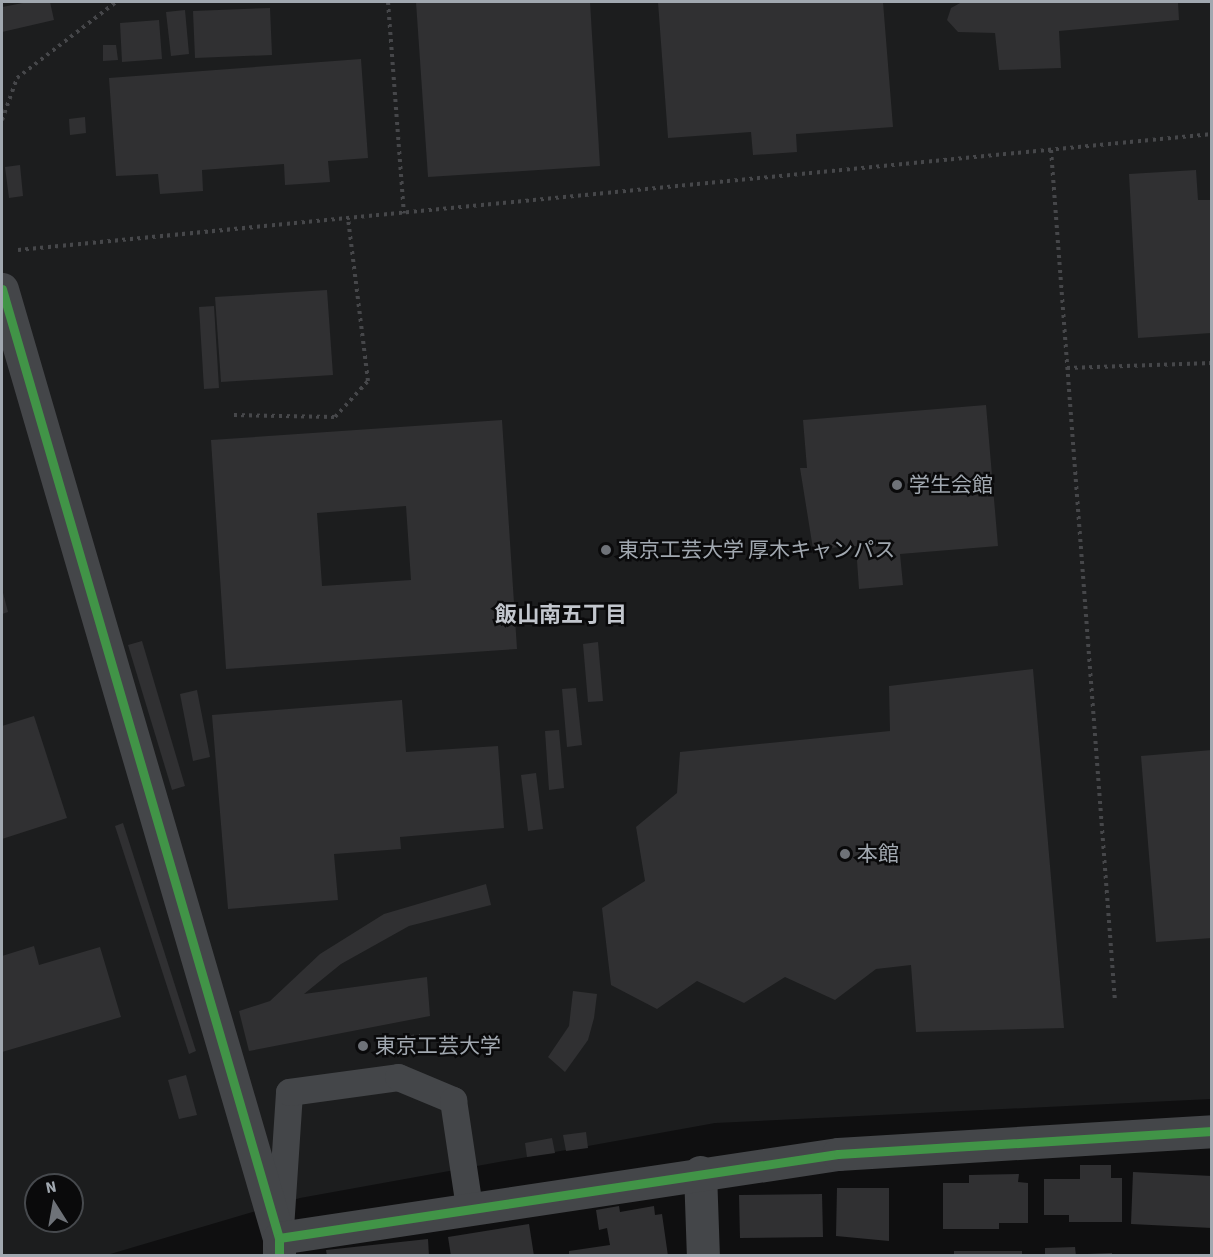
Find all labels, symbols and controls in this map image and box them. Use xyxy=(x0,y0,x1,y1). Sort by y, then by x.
place label: 学生会館 xyxy=(909,472,993,498)
marker: 学生会館 xyxy=(890,478,904,492)
place label: 東京工芸大学 厚木キャンパス xyxy=(618,537,895,563)
marker: 東京工芸大学 厚木キャンパス xyxy=(599,543,613,557)
district label: 飯山南五丁目 xyxy=(495,603,627,629)
place label: 本館 xyxy=(857,841,899,867)
marker: 本館 xyxy=(838,847,852,861)
place label: 東京工芸大学 xyxy=(375,1033,501,1059)
marker: 東京工芸大学 xyxy=(356,1039,370,1053)
north arrow xyxy=(24,1173,84,1233)
text: N xyxy=(44,1175,58,1199)

